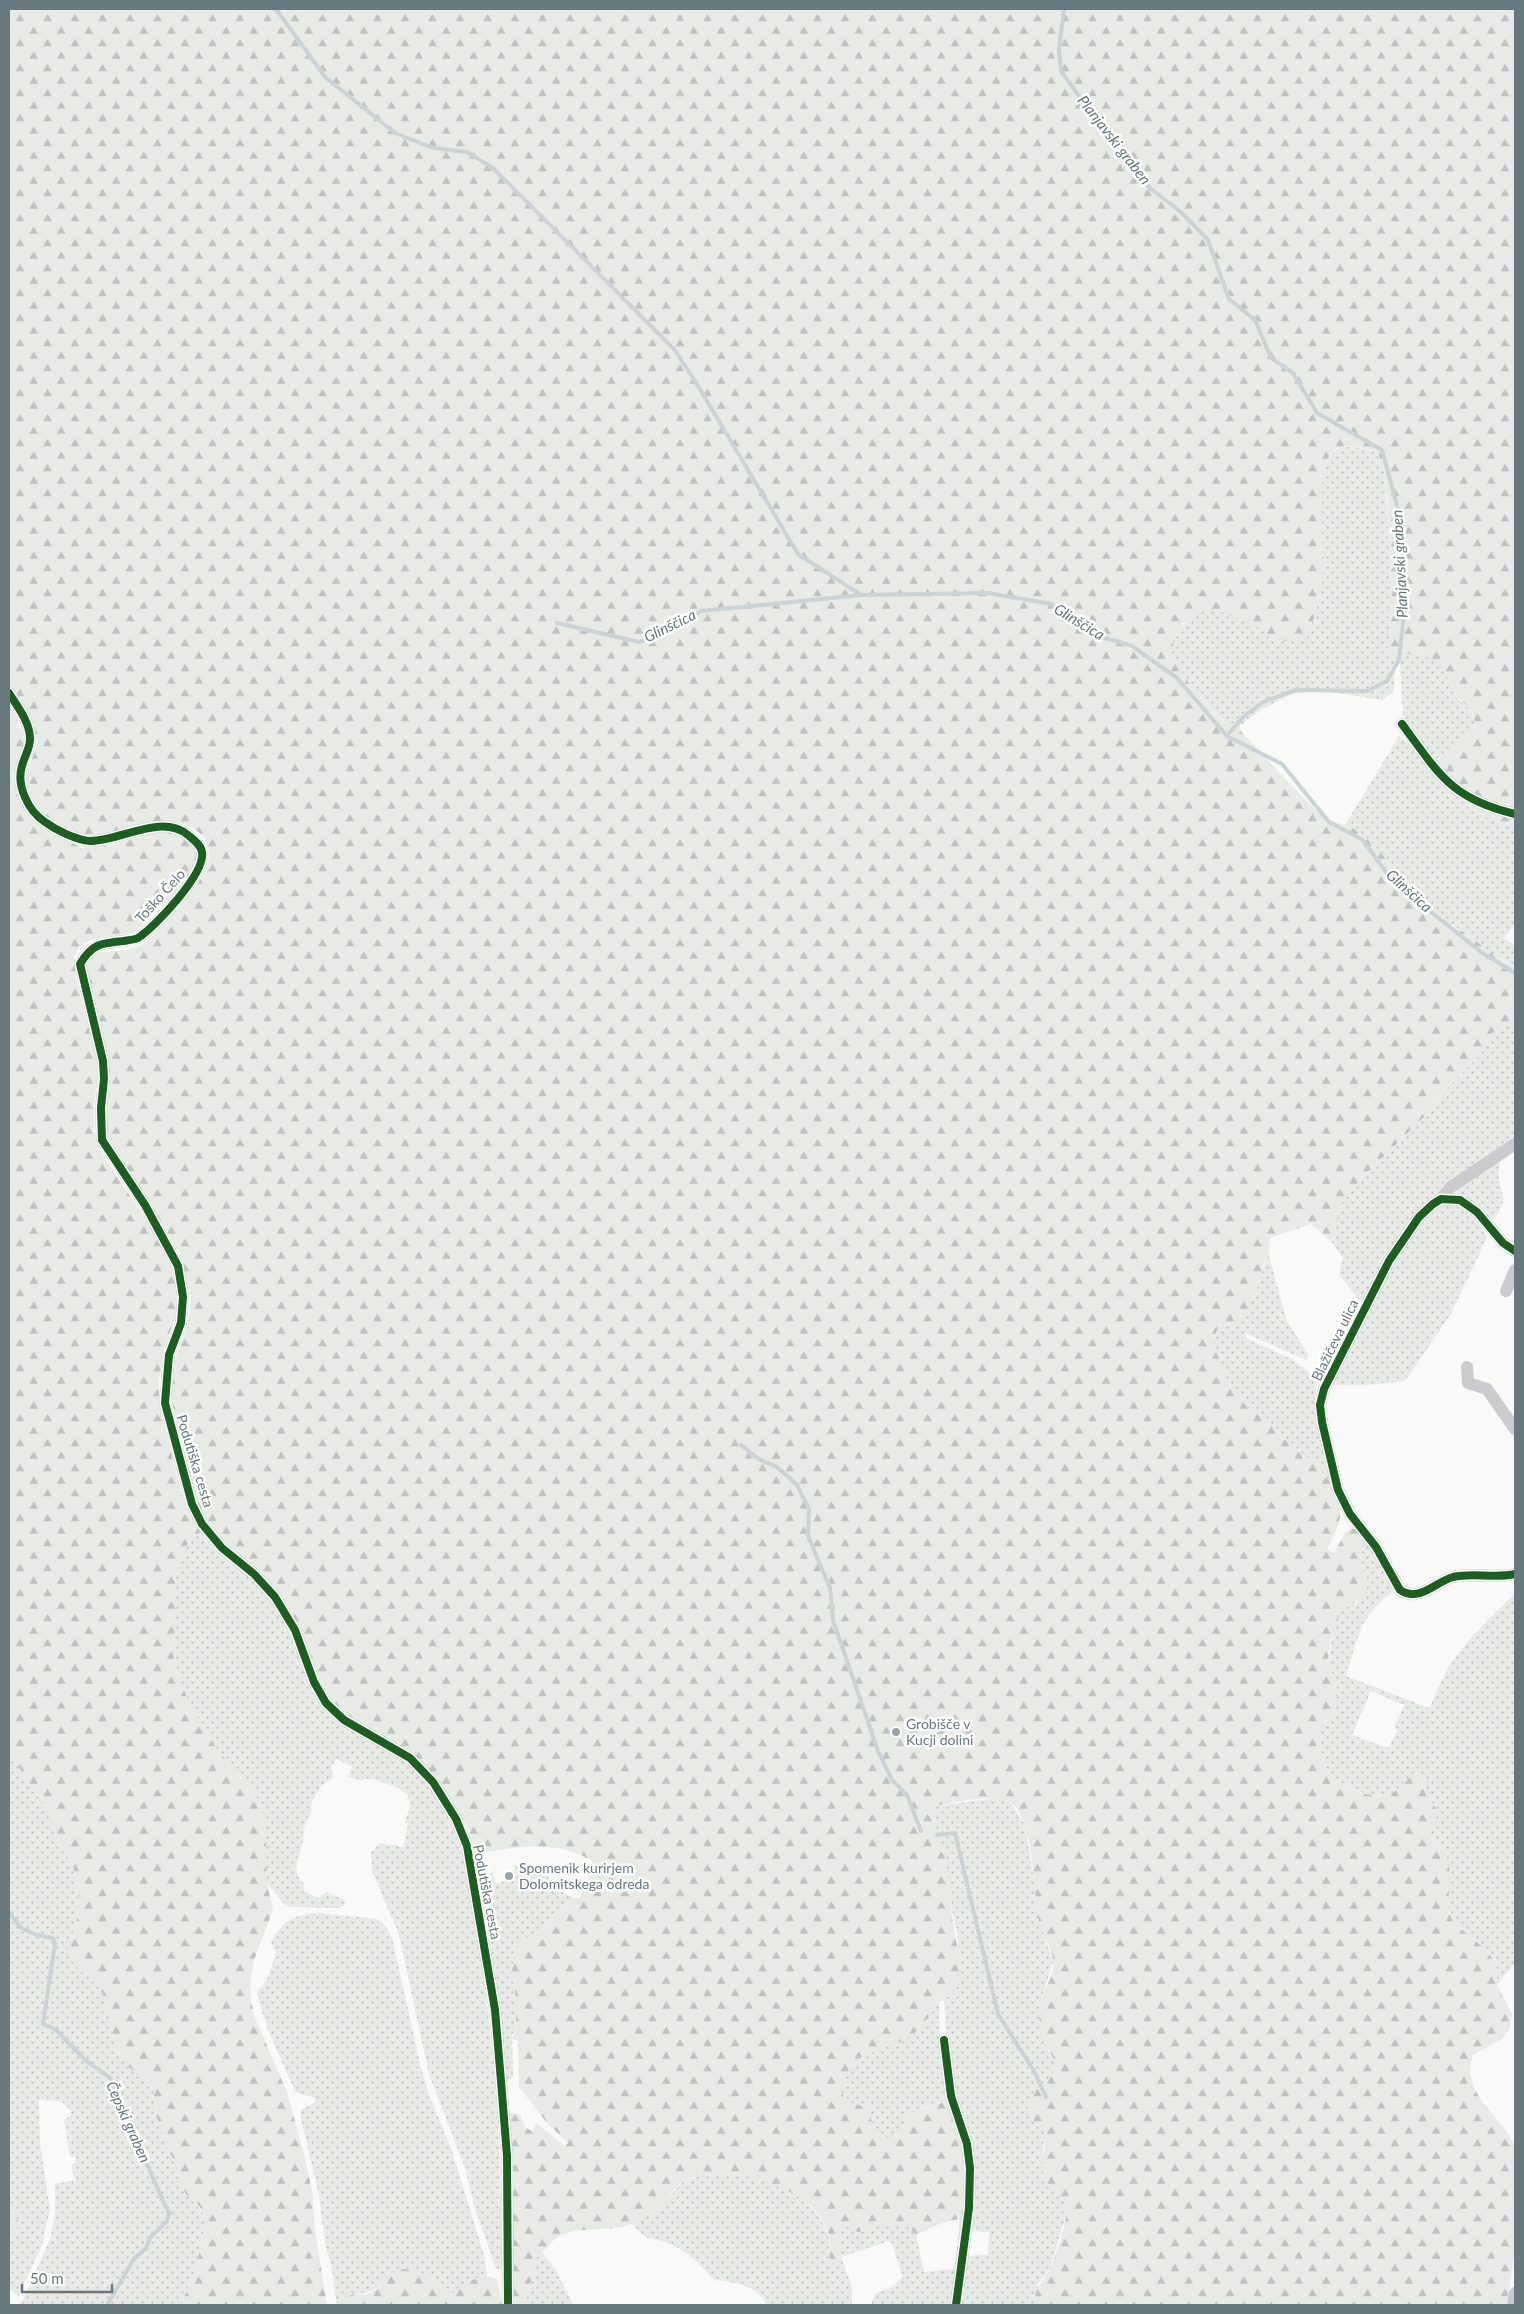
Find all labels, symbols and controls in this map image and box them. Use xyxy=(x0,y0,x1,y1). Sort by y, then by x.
water label: Planjavski graben xyxy=(1074,91,1155,188)
water label: Planjavski graben xyxy=(1387,509,1411,619)
water label: Glinščica xyxy=(1051,599,1108,643)
water label: Glinščica xyxy=(641,605,699,645)
street label: Toško Čelo xyxy=(131,865,188,926)
water label: Glinščica xyxy=(1383,865,1437,916)
street label: Blažičeva ulica xyxy=(1308,1296,1362,1383)
street label: Podutiška cesta xyxy=(173,1412,218,1509)
place label: Grobišče v Kucji dolini xyxy=(906,1715,973,1748)
marker: Grobišče v Kucji dolini xyxy=(890,1726,902,1738)
street label: Podutiška cesta xyxy=(470,1843,505,1941)
place label: Spomenik kurirjem Dolomitskega odreda xyxy=(519,1859,649,1892)
marker: Spomenik kurirjem Dolomitskega odreda xyxy=(503,1870,515,1882)
water label: Čepski graben xyxy=(103,2078,155,2165)
scale bar xyxy=(22,2262,112,2294)
text: 50 m xyxy=(30,2269,64,2287)

